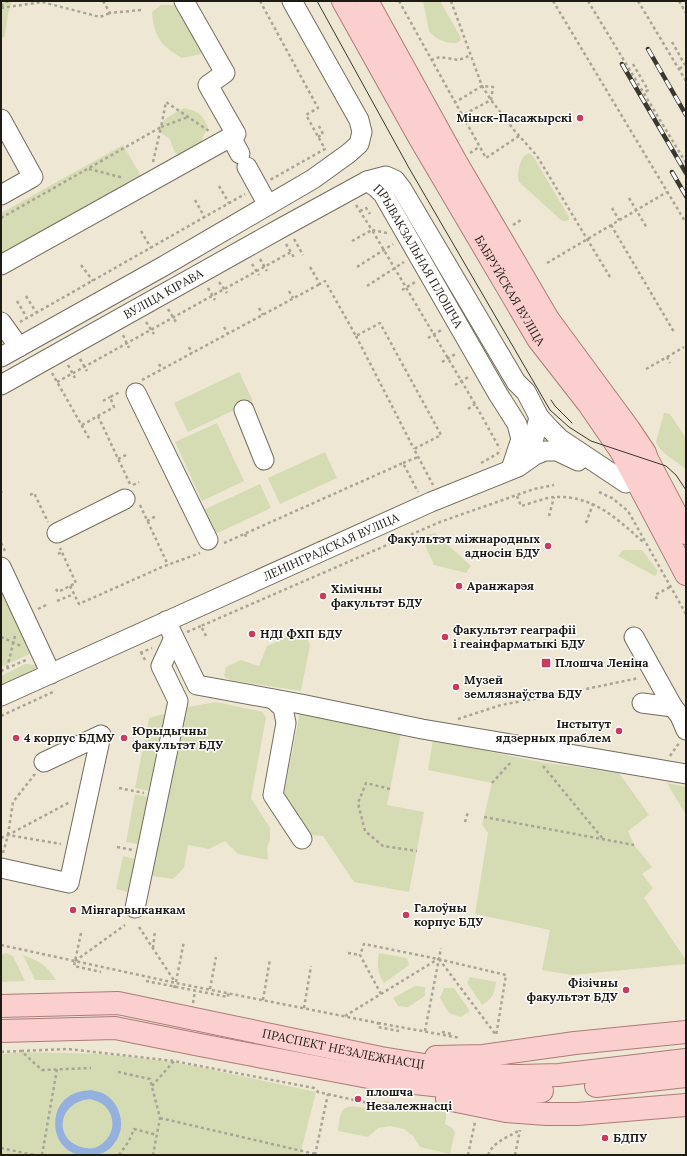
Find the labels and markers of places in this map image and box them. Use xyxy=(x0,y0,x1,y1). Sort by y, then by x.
place label: Мінск-Пасажырскі xyxy=(456,110,572,125)
marker: Мінск-Пасажырскі xyxy=(575,113,585,123)
place label: Факультэт міжнародных адносін БДУ xyxy=(387,531,540,560)
marker: Факультэт міжнародных адносін БДУ xyxy=(543,541,553,551)
place label: Аранжарэя xyxy=(467,578,534,593)
place label: Хімічны факультэт БДУ xyxy=(331,581,422,610)
marker: Аранжарэя xyxy=(454,581,464,591)
marker: Хімічны факультэт БДУ xyxy=(318,591,328,601)
place label: Факультэт геаграфіі і геаінфарматыкі БДУ xyxy=(453,622,585,651)
place label: НДІ ФХП БДУ xyxy=(260,626,343,641)
marker: НДІ ФХП БДУ xyxy=(247,629,257,639)
marker: Факультэт геаграфіі і геаінфарматыкі БДУ xyxy=(440,632,450,642)
place label: Плошча Леніна xyxy=(555,655,649,670)
marker: Плошча Леніна xyxy=(540,657,552,669)
place label: Музей землязнаўства БДУ xyxy=(464,672,582,701)
marker: Музей землязнаўства БДУ xyxy=(451,682,461,692)
place label: Інстытут ядзерных праблем xyxy=(496,716,612,745)
place label: Юрыдычны факультэт БДУ xyxy=(132,723,223,752)
marker: Інстытут ядзерных праблем xyxy=(614,726,624,736)
place label: 4 корпус БДМУ xyxy=(24,730,115,745)
marker: 4 корпус БДМУ xyxy=(11,733,21,743)
marker: Юрыдычны факультэт БДУ xyxy=(119,733,129,743)
place label: Галоўны корпус БДУ xyxy=(414,900,483,929)
place label: Мінгарвыканкам xyxy=(81,902,186,917)
marker: Мінгарвыканкам xyxy=(68,905,78,915)
marker: Галоўны корпус БДУ xyxy=(401,910,411,920)
place label: Фізічны факультэт БДУ xyxy=(527,975,618,1004)
marker: Фізічны факультэт БДУ xyxy=(621,985,631,995)
place label: плошча Незалежнасці xyxy=(366,1084,452,1113)
marker: плошча Незалежнасці xyxy=(353,1094,363,1104)
place label: БДПУ xyxy=(613,1130,647,1145)
marker: БДПУ xyxy=(600,1133,610,1143)

